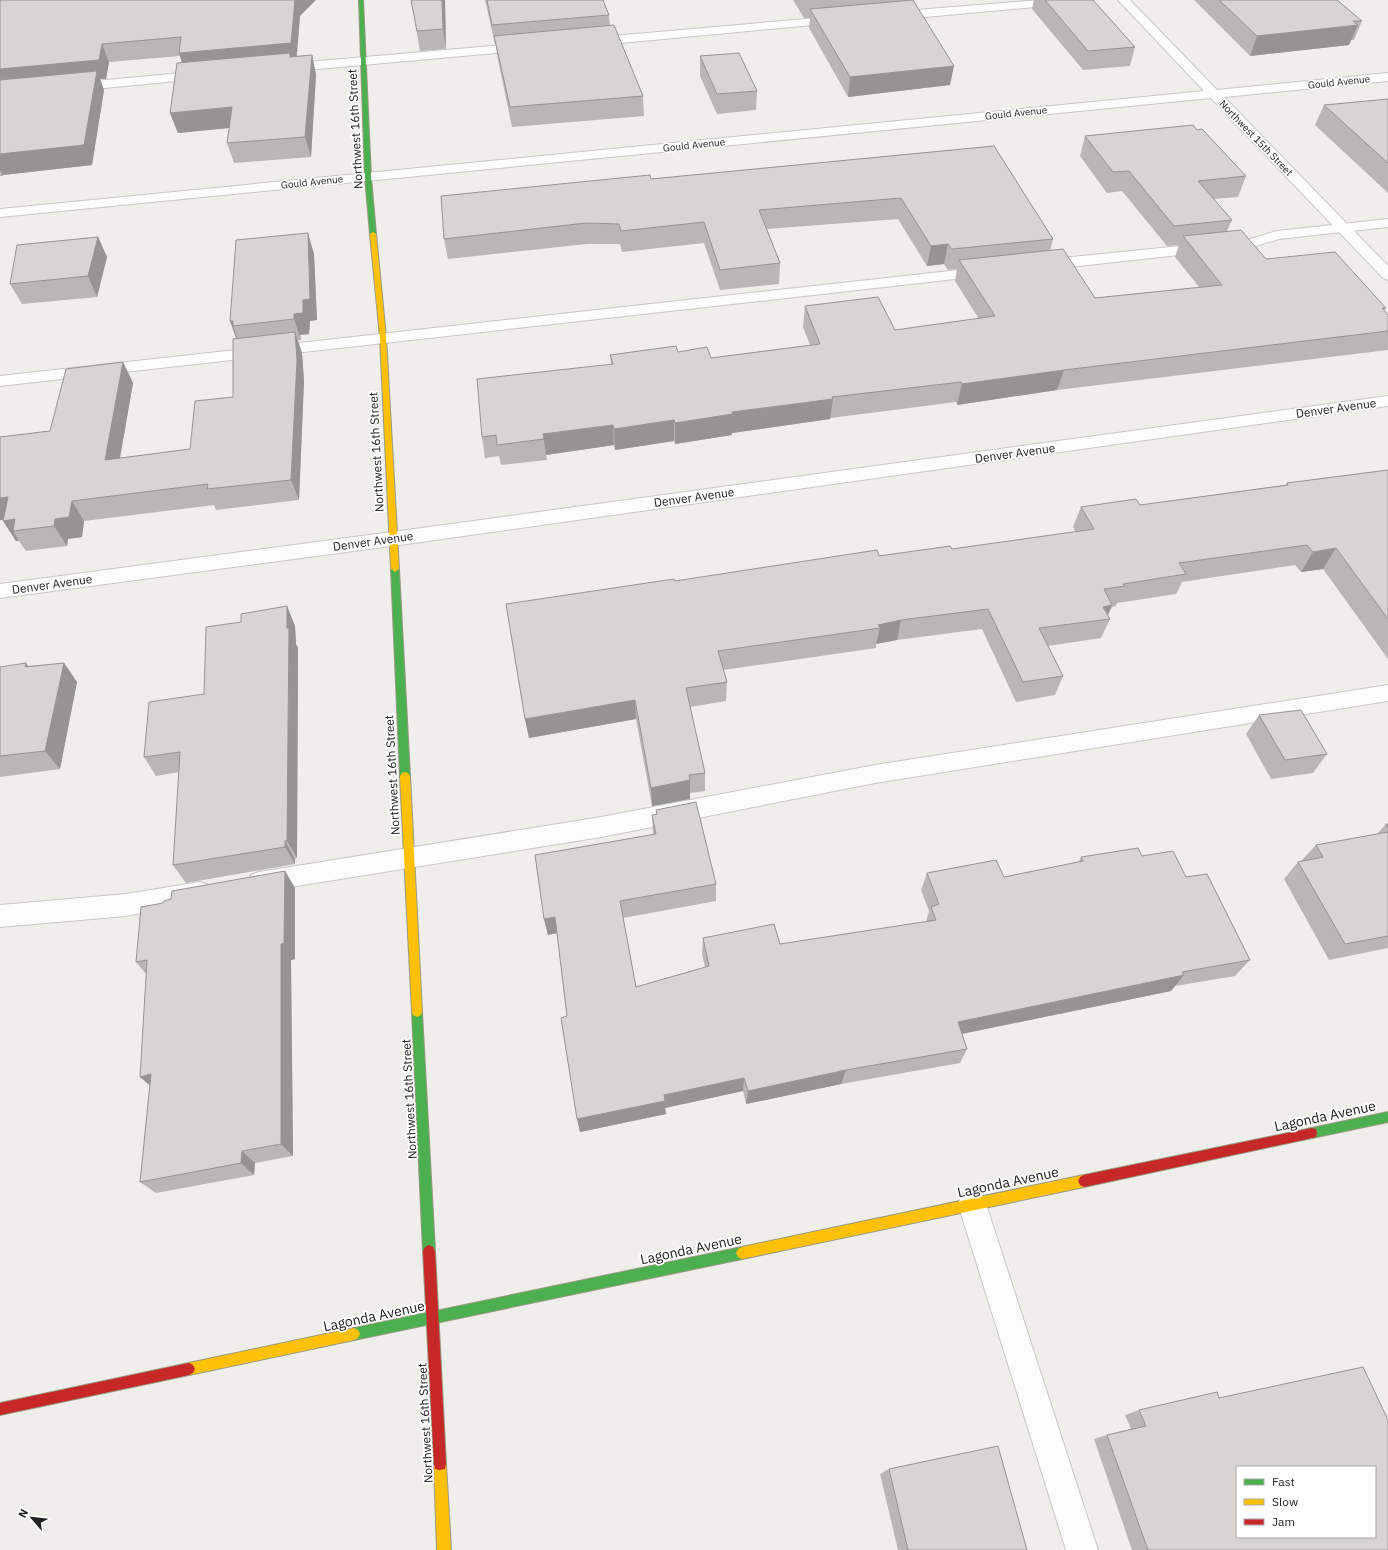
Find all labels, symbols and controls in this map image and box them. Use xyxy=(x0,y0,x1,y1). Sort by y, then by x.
street label: Northwest 16th Street xyxy=(344,69,366,189)
street label: Gould Avenue xyxy=(1307,72,1371,92)
street label: Northwest 15th Street xyxy=(1216,97,1296,179)
street label: Gould Avenue xyxy=(984,103,1048,123)
street label: Gould Avenue xyxy=(662,135,726,155)
street label: Gould Avenue xyxy=(280,172,344,192)
street label: Northwest 16th Street xyxy=(365,392,387,512)
street label: Denver Avenue xyxy=(1295,395,1378,421)
street label: Denver Avenue xyxy=(974,440,1057,466)
street label: Denver Avenue xyxy=(653,484,736,510)
street label: Denver Avenue xyxy=(332,528,415,554)
street label: Denver Avenue xyxy=(11,571,94,597)
street label: Northwest 16th Street xyxy=(381,715,403,835)
street label: Northwest 16th Street xyxy=(398,1039,420,1159)
street label: Lagonda Avenue xyxy=(1273,1096,1378,1136)
street label: Lagonda Avenue xyxy=(956,1162,1061,1202)
street label: Lagonda Avenue xyxy=(639,1229,744,1269)
street label: Lagonda Avenue xyxy=(322,1296,427,1336)
street label: Northwest 16th Street xyxy=(414,1363,436,1483)
legend xyxy=(1236,1466,1376,1538)
text: Fast xyxy=(1272,1474,1295,1489)
text: Slow xyxy=(1272,1494,1298,1509)
north arrow xyxy=(12,1498,52,1538)
text: N xyxy=(15,1506,31,1520)
text: Jam xyxy=(1272,1514,1295,1529)

